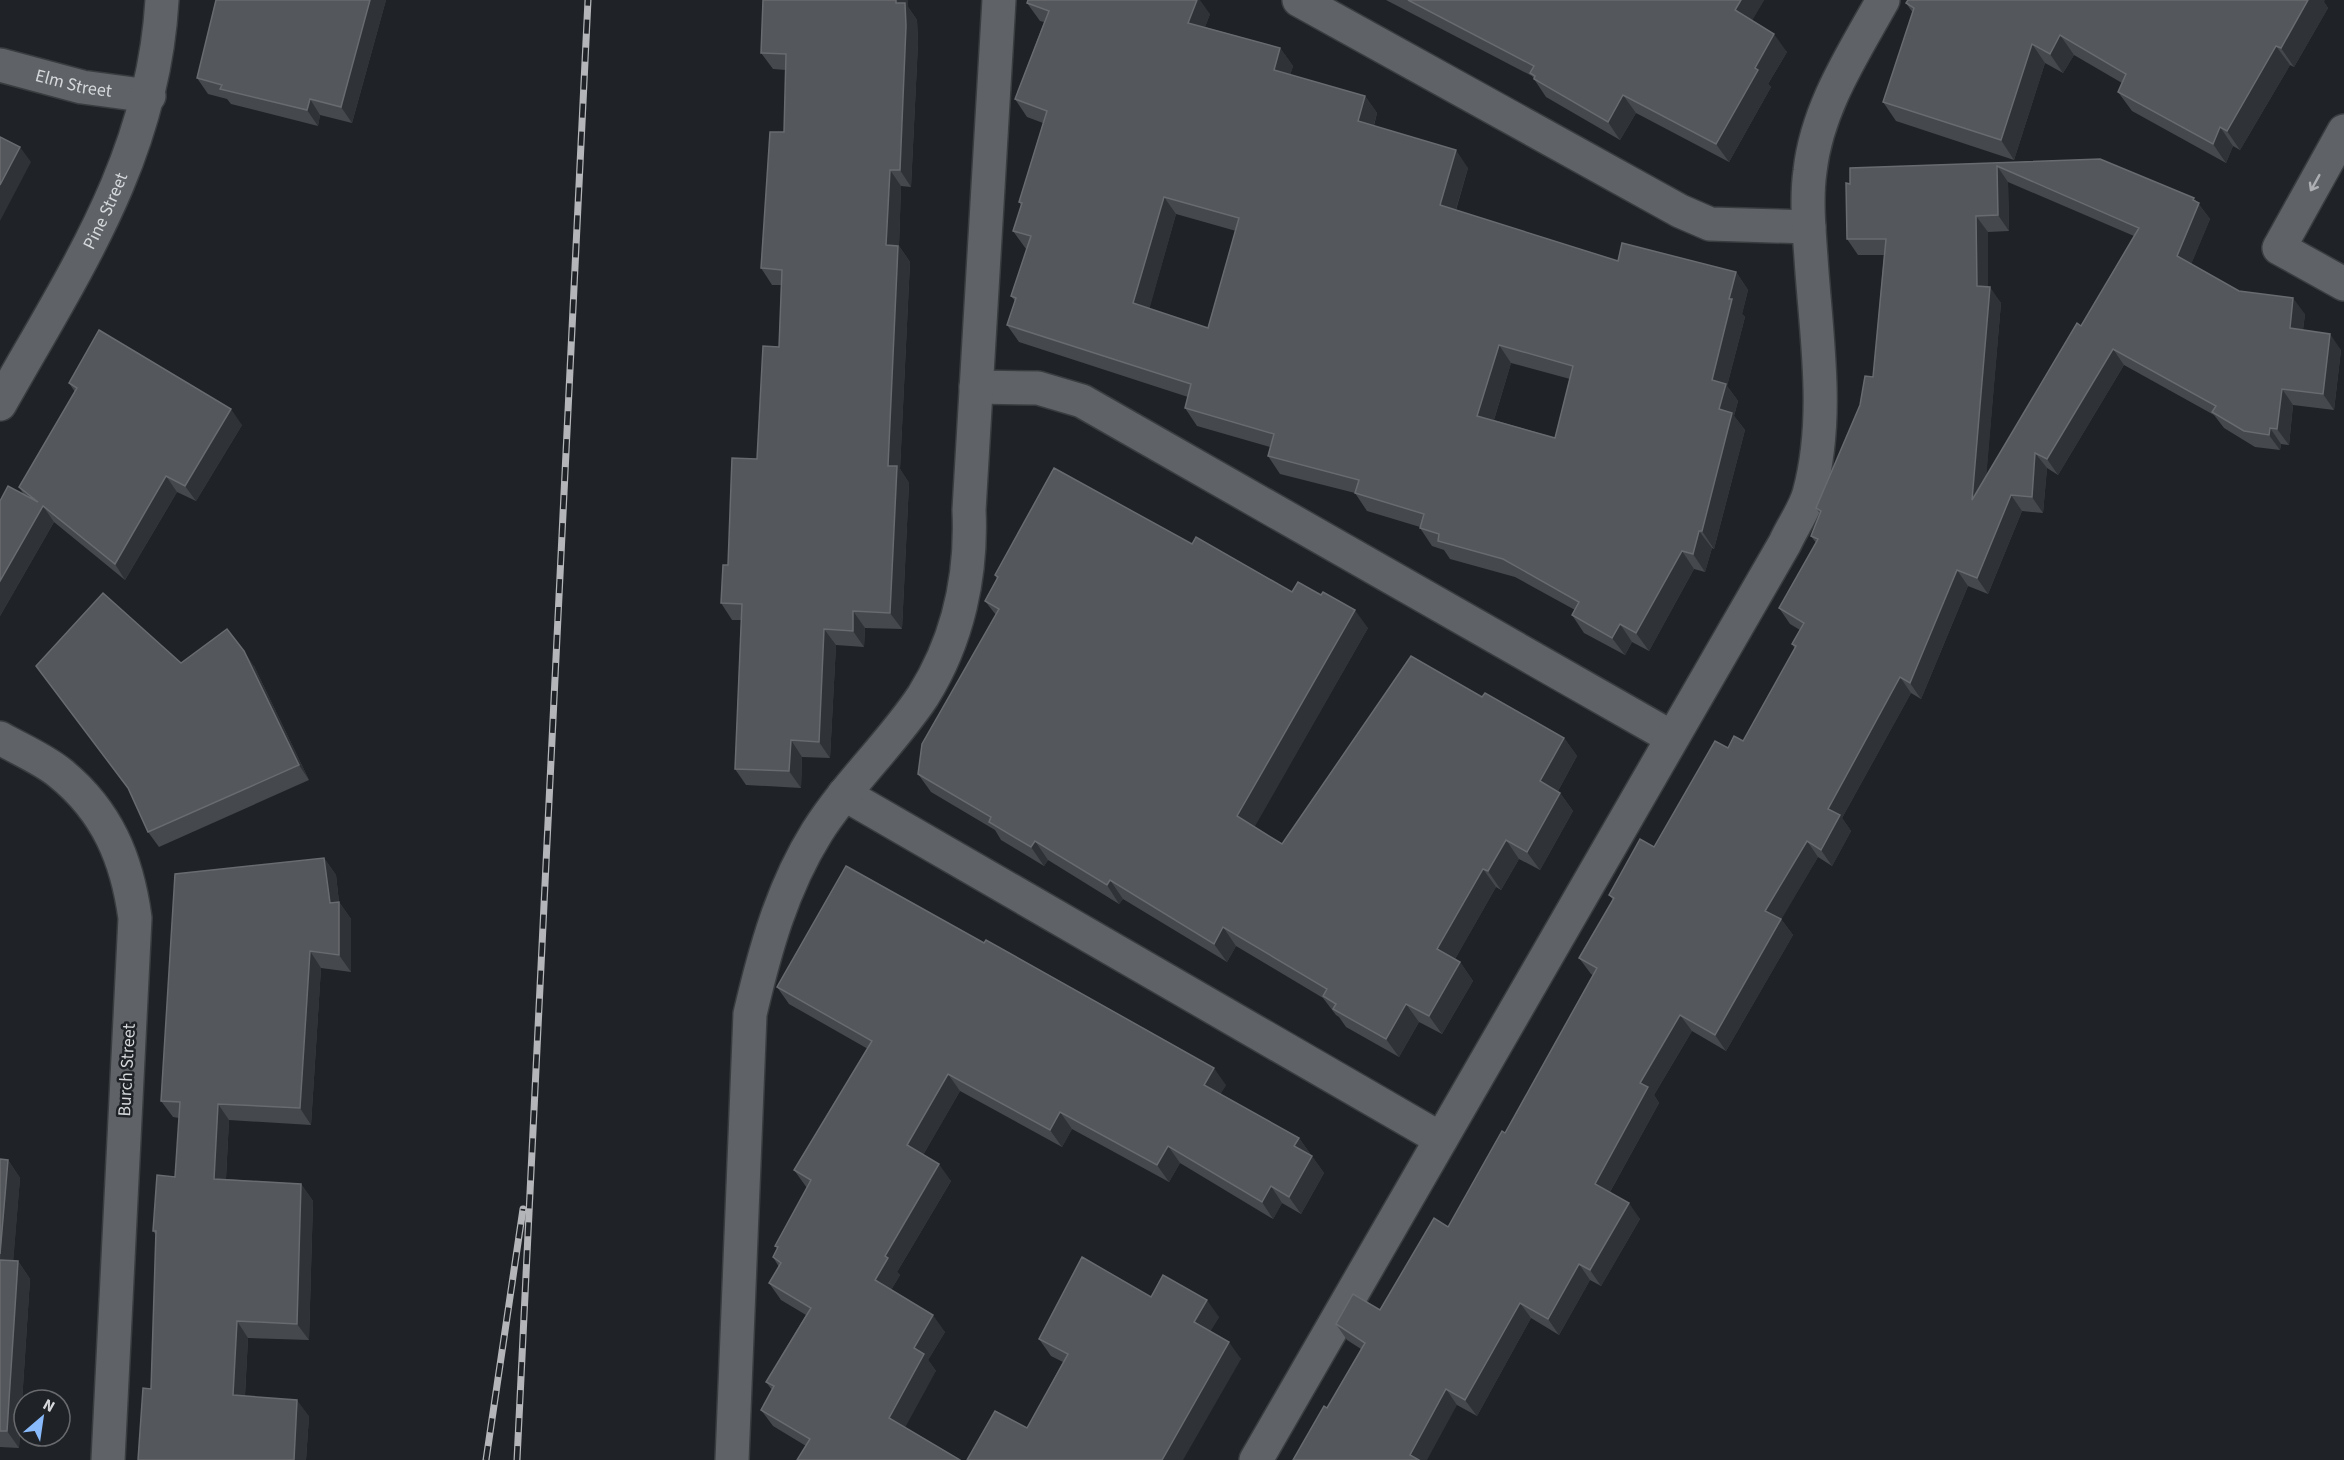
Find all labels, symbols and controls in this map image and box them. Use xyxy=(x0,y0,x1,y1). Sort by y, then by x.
street label: Elm Street xyxy=(33,63,113,103)
street label: Pine Street xyxy=(77,169,134,254)
one-way arrow xyxy=(2309,174,2321,191)
street label: Burch Street xyxy=(112,1023,142,1117)
north arrow xyxy=(12,1388,72,1448)
text: N xyxy=(39,1394,59,1418)

